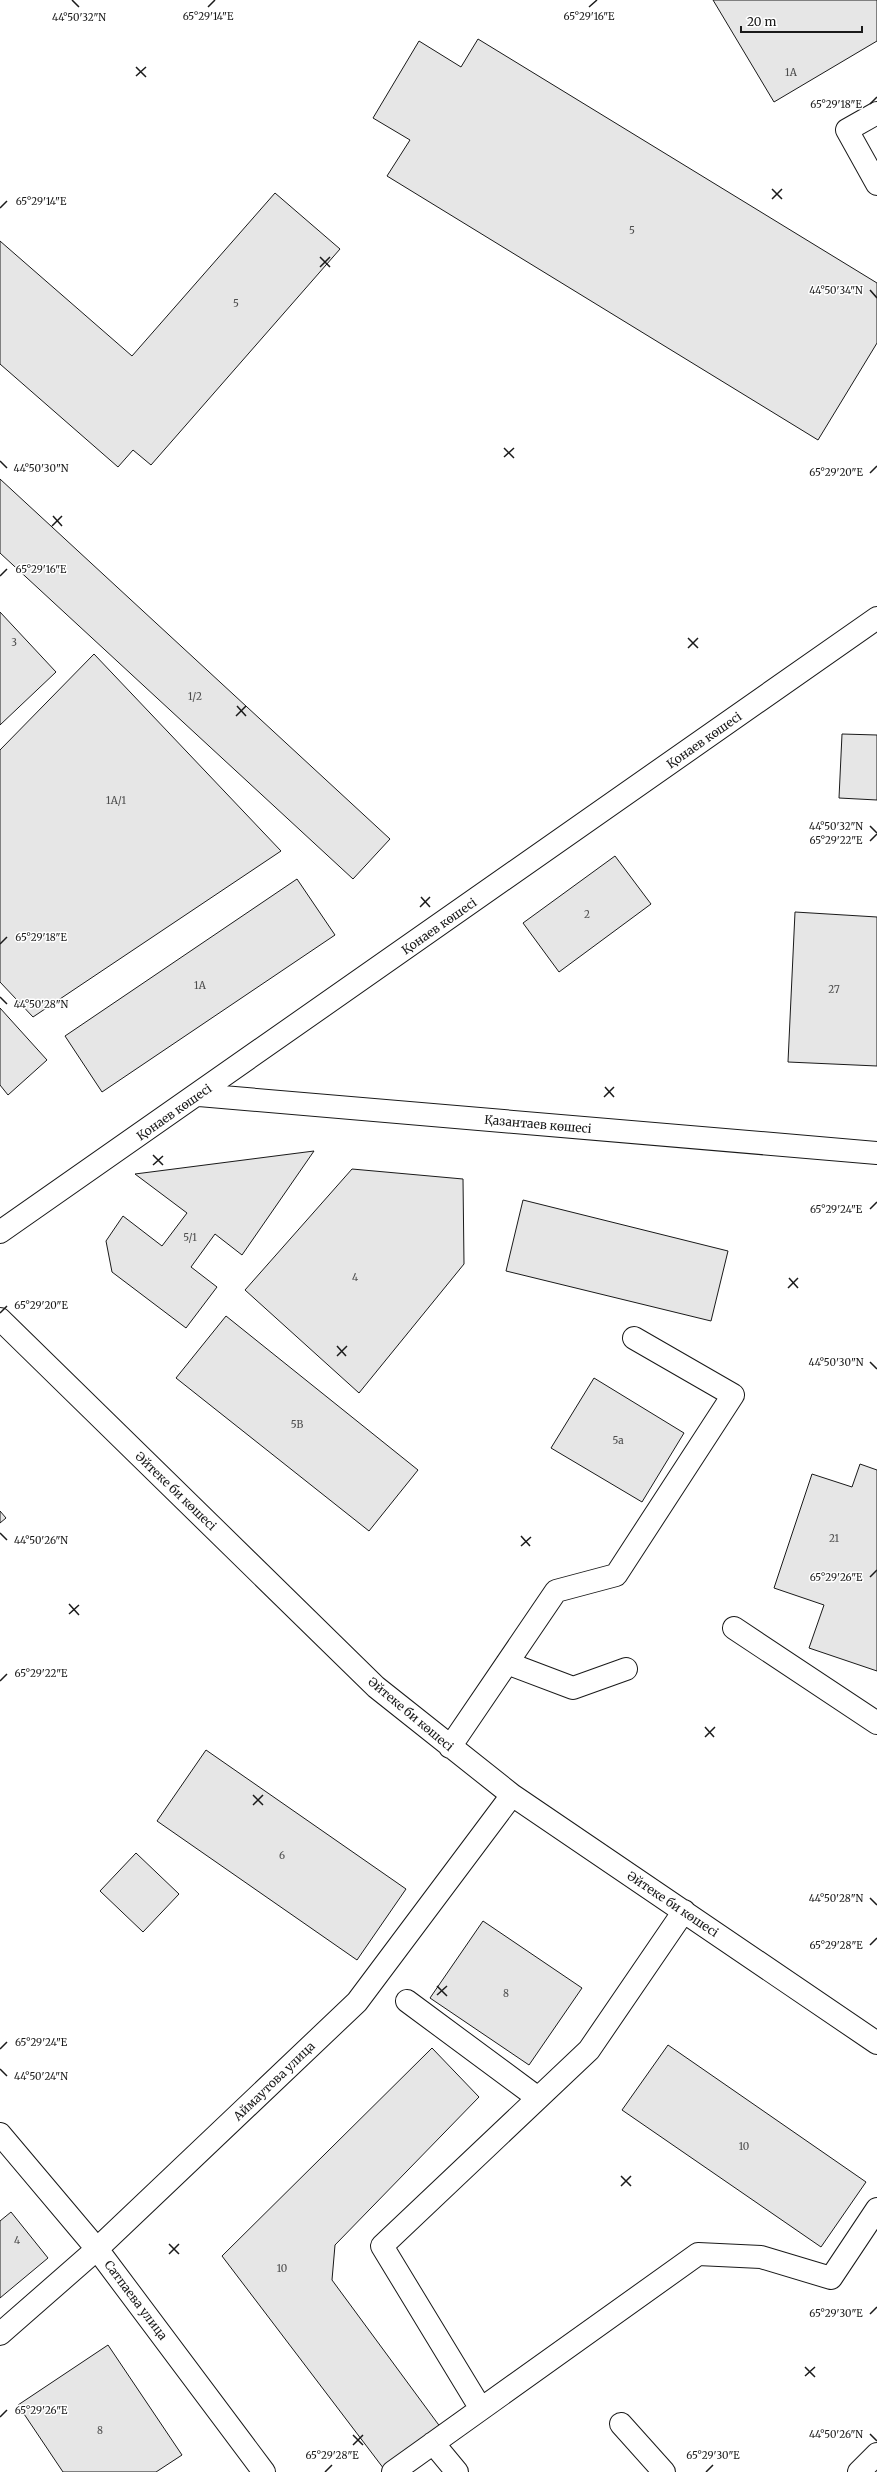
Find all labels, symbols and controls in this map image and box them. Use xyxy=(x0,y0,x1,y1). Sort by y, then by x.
scale bar xyxy=(741,8,862,34)
text: 65°29'14"E xyxy=(183,10,234,23)
text: 65°29'16"E xyxy=(564,10,615,23)
text: 44°50'32"N xyxy=(52,11,106,24)
text: 20 m xyxy=(747,14,776,29)
house number: 1А xyxy=(785,66,798,79)
text: 65°29'18"E xyxy=(810,98,862,111)
text: 65°29'14"E xyxy=(16,195,67,208)
house number: 5 xyxy=(629,224,635,237)
text: 44°50'34"N xyxy=(809,284,863,297)
house number: 5 xyxy=(233,297,239,310)
text: 44°50'30"N xyxy=(14,462,69,475)
text: 65°29'20"E xyxy=(809,466,863,479)
text: 65°29'16"E xyxy=(16,563,67,576)
house number: 3 xyxy=(11,636,17,649)
house number: 1/2 xyxy=(188,690,202,703)
street label: Қонаев көшесі xyxy=(664,709,744,771)
house number: 1А/1 xyxy=(106,794,126,807)
text: 44°50'32"N xyxy=(809,820,863,833)
text: 65°29'22"E xyxy=(810,834,863,847)
street label: Қонаев көшесі xyxy=(399,895,479,957)
house number: 2 xyxy=(584,908,590,921)
text: 65°29'18"E xyxy=(15,931,67,944)
house number: 1А xyxy=(194,979,207,992)
house number: 27 xyxy=(828,983,840,996)
text: 44°50'28"N xyxy=(14,998,69,1011)
street label: Қонаев көшесі xyxy=(134,1081,214,1143)
street label: Қазантаев көшесі xyxy=(484,1112,592,1136)
text: 65°29'24"E xyxy=(810,1203,863,1216)
house number: 5/1 xyxy=(183,1231,197,1244)
house number: 4 xyxy=(352,1271,358,1284)
text: 65°29'20"E xyxy=(14,1299,68,1312)
text: 44°50'30"N xyxy=(809,1356,864,1369)
house number: 5В xyxy=(291,1418,303,1431)
house number: 5а xyxy=(612,1434,624,1447)
street label: Әйтеке би көшесі xyxy=(132,1449,220,1533)
house number: 21 xyxy=(829,1532,840,1545)
text: 44°50'26"N xyxy=(14,1534,68,1547)
text: 65°29'26"E xyxy=(810,1571,863,1584)
text: 65°29'22"E xyxy=(15,1667,68,1680)
street label: Әйтеке би көшесі xyxy=(365,1674,457,1754)
house number: 6 xyxy=(279,1849,285,1862)
street label: Әйтеке би көшесі xyxy=(625,1868,721,1940)
text: 44°50'28"N xyxy=(809,1892,864,1905)
text: 65°29'28"E xyxy=(809,1939,863,1952)
house number: 8 xyxy=(503,1987,509,2000)
text: 65°29'24"E xyxy=(15,2036,68,2049)
street label: Аймаутова улица xyxy=(229,2038,318,2124)
text: 44°50'24"N xyxy=(14,2070,68,2083)
house number: 10 xyxy=(739,2140,749,2153)
house number: 4 xyxy=(14,2234,20,2247)
street label: Сатпаева улица xyxy=(101,2257,171,2343)
house number: 10 xyxy=(277,2262,287,2275)
text: 65°29'30"E xyxy=(809,2307,863,2320)
text: 65°29'26"E xyxy=(15,2404,68,2417)
house number: 8 xyxy=(97,2424,103,2437)
text: 44°50'26"N xyxy=(809,2428,863,2441)
text: 65°29'28"E xyxy=(305,2449,359,2462)
text: 65°29'30"E xyxy=(686,2449,740,2462)

